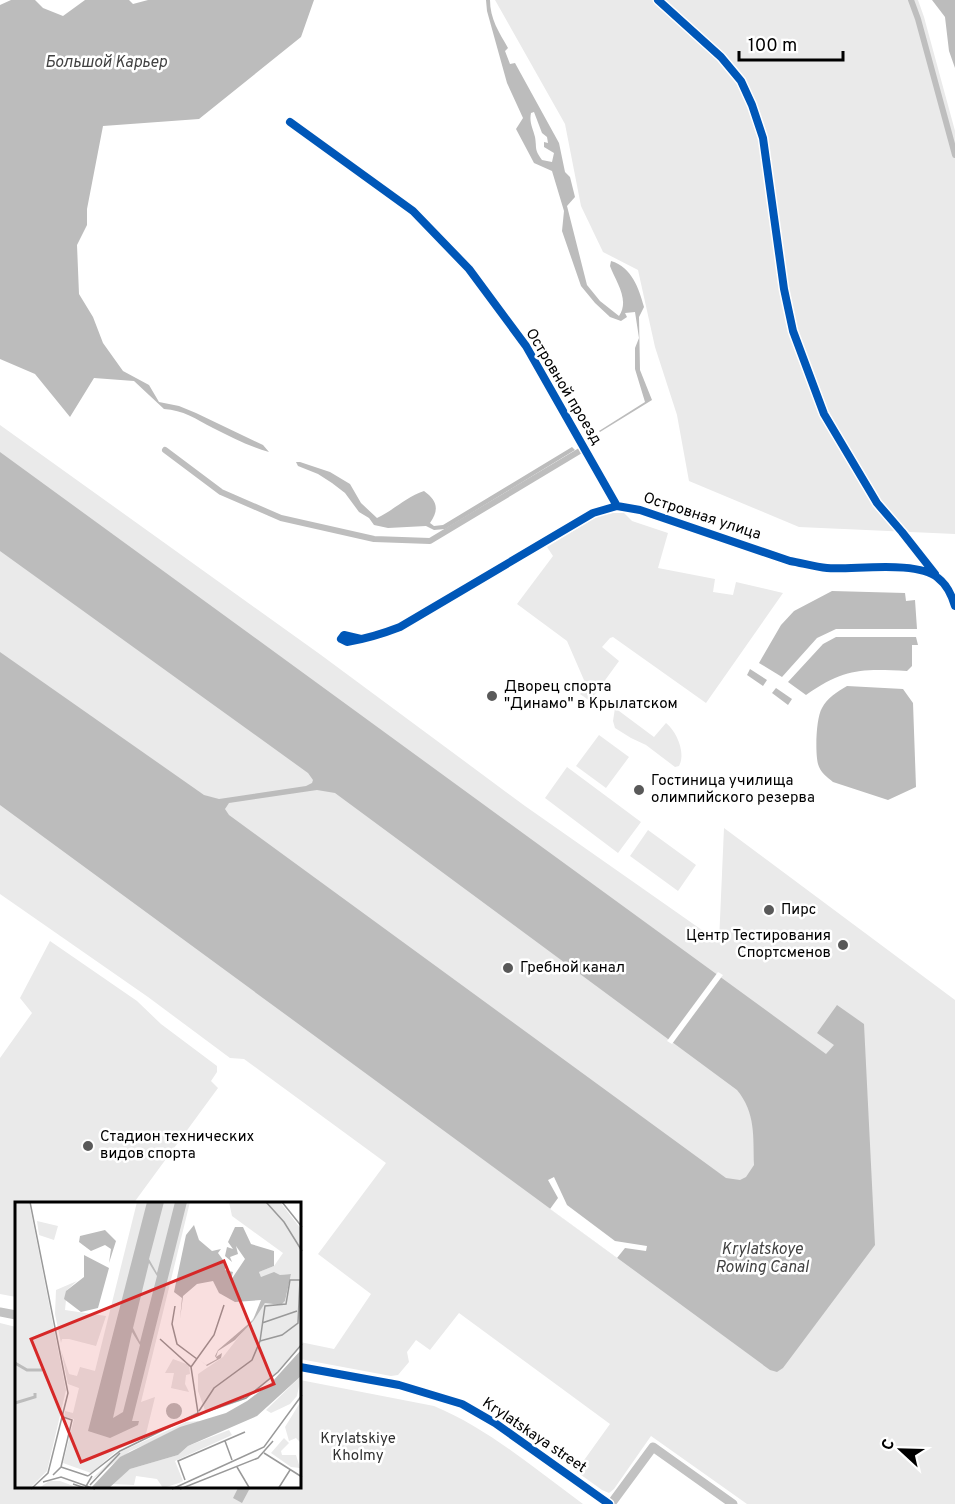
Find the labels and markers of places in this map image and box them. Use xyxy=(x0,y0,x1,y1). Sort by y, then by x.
place label: Дворец спорта "Динамо" в Крылатском xyxy=(504,678,678,714)
marker: Дворец спорта "Динамо" в Крылатском xyxy=(485,689,499,703)
place label: Гостиница училища олимпийского резерва xyxy=(651,772,815,808)
marker: Гостиница училища олимпийского резерва xyxy=(632,783,646,797)
place label: Пирс xyxy=(781,901,816,920)
marker: Пирс xyxy=(762,903,776,917)
place label: Центр Тестирования Спортсменов xyxy=(686,927,831,963)
marker: Центр Тестирования Спортсменов xyxy=(836,938,850,952)
place label: Гребной канал xyxy=(520,959,625,978)
marker: Гребной канал xyxy=(501,961,515,975)
place label: Стадион технических видов спорта xyxy=(100,1128,255,1164)
marker: Стадион технических видов спорта xyxy=(81,1139,95,1153)

